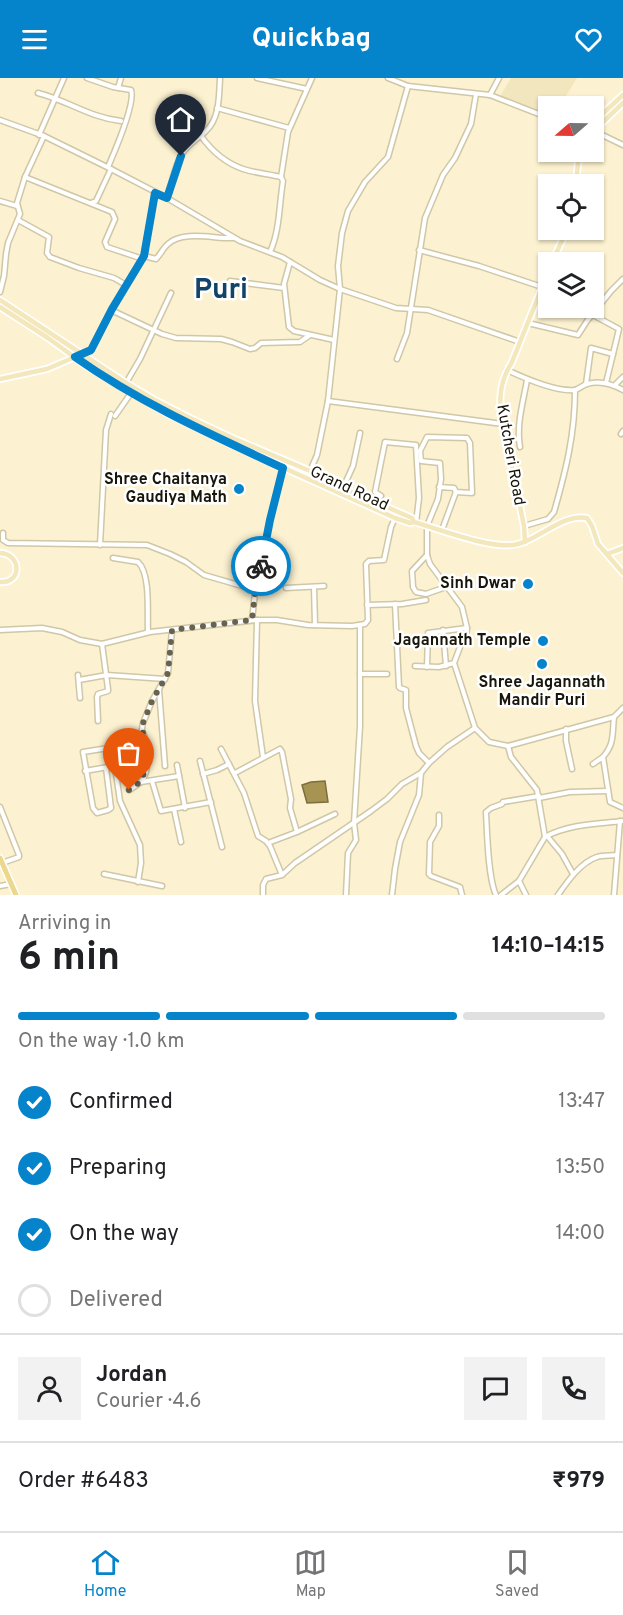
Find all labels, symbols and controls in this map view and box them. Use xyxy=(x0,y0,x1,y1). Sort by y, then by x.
text: Quickbag xyxy=(252,22,371,56)
icon: menu xyxy=(18,23,51,56)
icon: heart xyxy=(572,23,605,56)
pin xyxy=(155,94,206,156)
north arrow xyxy=(538,96,604,162)
map controls xyxy=(538,96,604,318)
icon: home xyxy=(164,103,197,136)
button: locate xyxy=(538,174,604,240)
button: layers xyxy=(538,252,604,318)
district label: Puri xyxy=(194,273,248,309)
street label: Kutcheri Road xyxy=(491,403,529,507)
street label: Grand Road xyxy=(306,462,392,516)
place label: Shree Chaitanya Gaudiya Math xyxy=(104,470,227,508)
marker: Shree Chaitanya Gaudiya Math xyxy=(232,482,246,496)
courier xyxy=(231,536,291,596)
icon: bike xyxy=(245,550,278,583)
place label: Sinh Dwar xyxy=(440,574,516,594)
marker: Sinh Dwar xyxy=(521,577,535,591)
place label: Jagannath Temple xyxy=(394,631,531,651)
marker: Jagannath Temple xyxy=(536,634,550,648)
marker: Shree Jagannath Mandir Puri xyxy=(535,657,549,671)
place label: Shree Jagannath Mandir Puri xyxy=(478,673,606,711)
pin xyxy=(103,728,154,790)
icon: bag xyxy=(112,737,145,770)
text: Arriving in xyxy=(18,911,111,937)
text: 14:10–14:15 xyxy=(492,933,605,960)
text: 6 min xyxy=(18,935,120,984)
text: On the way · 1.0 km xyxy=(18,1029,184,1055)
icon: check xyxy=(18,1086,51,1119)
text: Confirmed xyxy=(69,1089,173,1116)
text: 13:47 xyxy=(558,1089,605,1115)
icon: check xyxy=(18,1152,51,1185)
text: Preparing xyxy=(69,1155,167,1182)
text: 13:50 xyxy=(556,1155,605,1181)
icon: check xyxy=(18,1218,51,1251)
text: On the way xyxy=(69,1221,179,1248)
text: 14:00 xyxy=(556,1221,605,1247)
text: Delivered xyxy=(69,1287,163,1314)
button: person xyxy=(18,1357,81,1420)
button: chat xyxy=(464,1357,527,1420)
button: phone xyxy=(542,1357,605,1420)
text: Jordan xyxy=(96,1362,167,1389)
text: Courier · 4.6 xyxy=(96,1389,201,1415)
text: Order #6483 xyxy=(18,1468,149,1495)
text: ₹979 xyxy=(552,1468,605,1495)
tab: Home xyxy=(84,1546,126,1602)
tab: Map xyxy=(294,1546,327,1602)
tab: Saved xyxy=(495,1546,539,1602)

